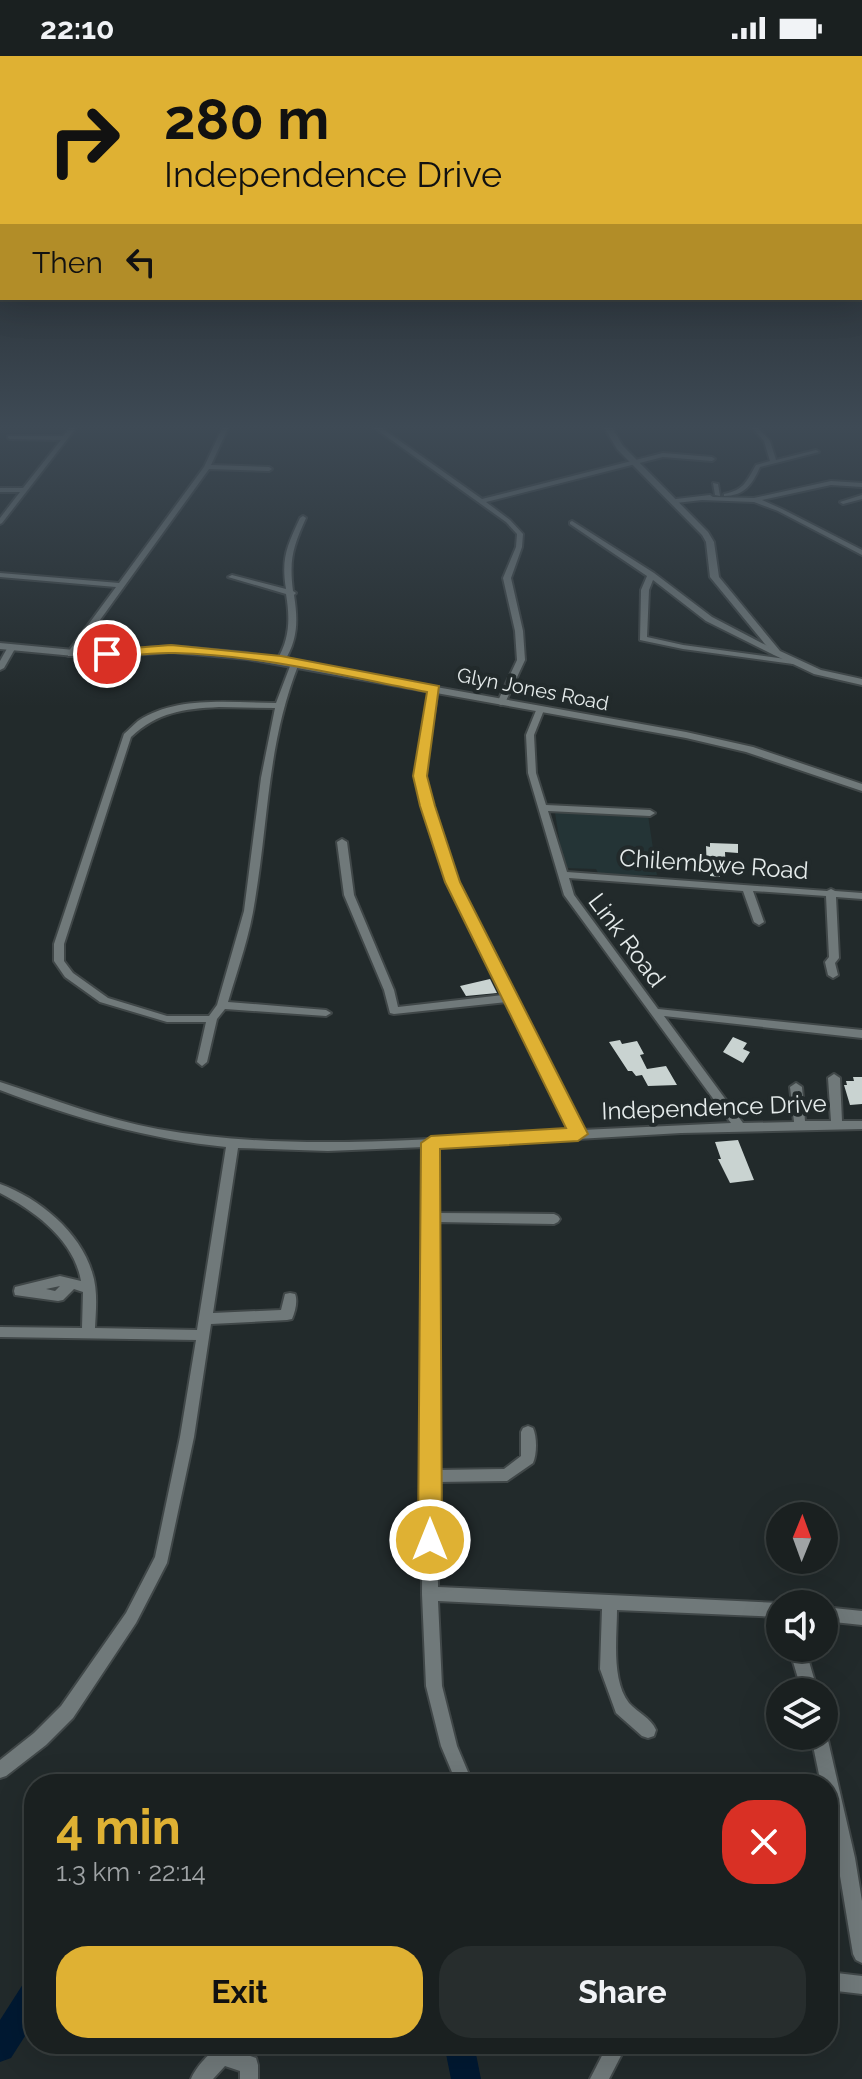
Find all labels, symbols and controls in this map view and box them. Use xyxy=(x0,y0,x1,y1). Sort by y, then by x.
text: 22:10 xyxy=(40,11,115,46)
text: 280 m xyxy=(164,86,329,152)
icon: right xyxy=(32,88,136,192)
text: Independence Drive xyxy=(164,153,502,195)
icon: left xyxy=(119,240,163,284)
text: Then xyxy=(32,245,103,280)
pin xyxy=(73,620,141,688)
icon: arrive xyxy=(85,632,129,676)
street label: Glyn Jones Road xyxy=(455,663,611,715)
street label: Chilembwe Road xyxy=(618,843,810,885)
street label: Link Road xyxy=(582,887,672,993)
street label: Independence Drive xyxy=(601,1089,827,1125)
position arrow xyxy=(388,1498,472,1582)
north arrow xyxy=(766,1502,838,1574)
map controls xyxy=(766,1502,838,1750)
button: sound xyxy=(766,1590,838,1662)
button: layers xyxy=(766,1678,838,1750)
text: 4 min xyxy=(56,1799,181,1855)
button: close xyxy=(722,1800,806,1884)
text: 1.3 km · 22:14 xyxy=(56,1857,206,1887)
button: Exit xyxy=(56,1946,423,2038)
button: Share xyxy=(439,1946,806,2038)

